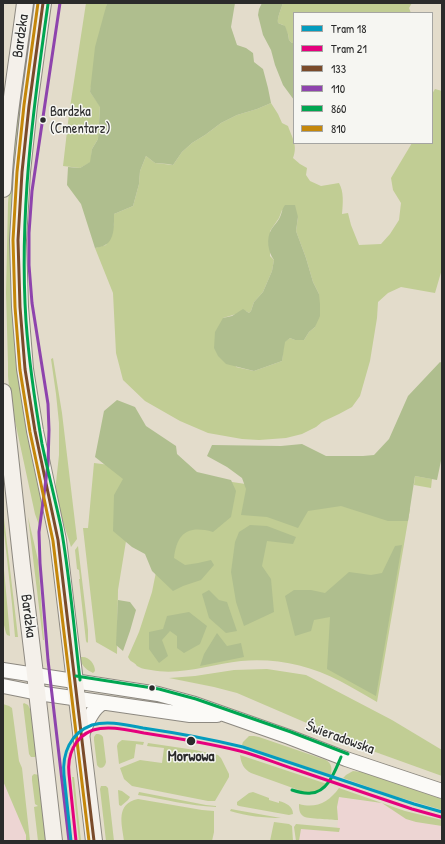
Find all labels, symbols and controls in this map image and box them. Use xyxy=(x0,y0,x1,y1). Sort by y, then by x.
legend xyxy=(293,12,433,144)
street label: Bardzka xyxy=(9,13,33,59)
text: Tram 18 xyxy=(331,20,366,37)
text: Tram 21 xyxy=(331,40,367,57)
text: 133 xyxy=(331,60,346,77)
text: 110 xyxy=(331,80,345,97)
text: 860 xyxy=(331,100,346,117)
place label: Bardzka (Cmentarz) xyxy=(50,104,111,136)
marker: Bardzka (Cmentarz) xyxy=(38,115,48,125)
text: 810 xyxy=(331,120,346,137)
street label: Bardzka xyxy=(16,593,40,639)
unlabelled marker xyxy=(147,683,157,693)
street label: Świeradowska xyxy=(303,717,377,759)
marker: Morwowa xyxy=(185,735,197,747)
place label: Morwowa xyxy=(168,748,214,766)

